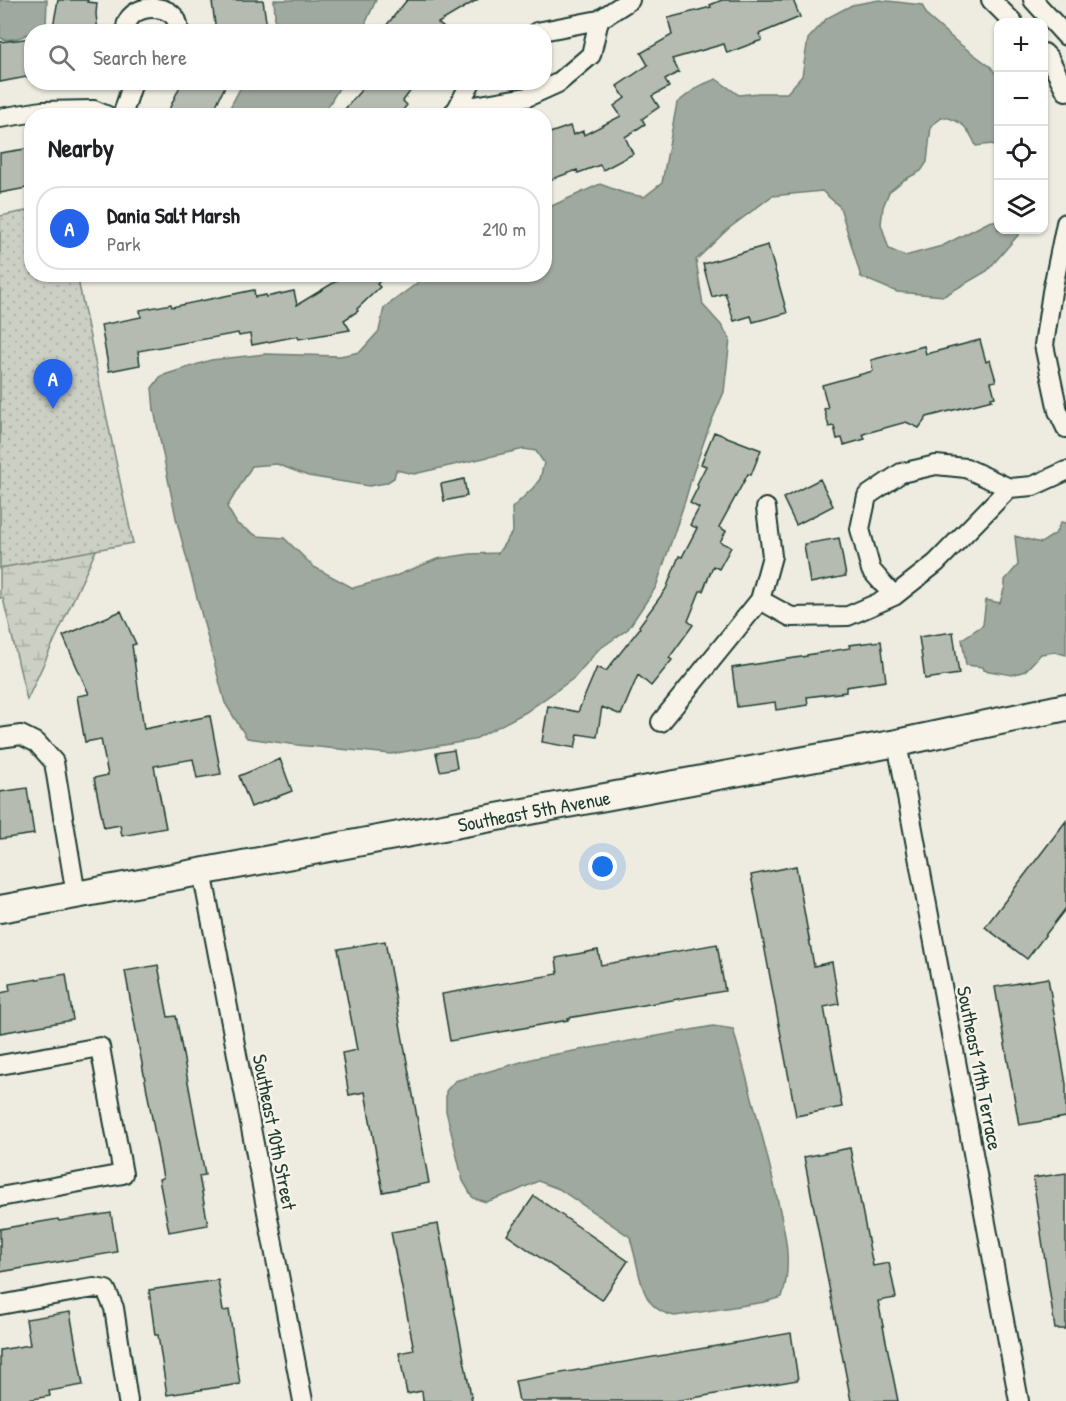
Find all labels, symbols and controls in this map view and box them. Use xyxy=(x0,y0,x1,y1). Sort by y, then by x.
map controls xyxy=(994,18,1048,234)
button: + xyxy=(994,18,1048,72)
search box xyxy=(24,24,552,90)
icon: search xyxy=(45,41,78,74)
text: Search here xyxy=(93,42,187,72)
button: − xyxy=(994,72,1048,126)
button: locate xyxy=(994,126,1048,180)
text: Nearby xyxy=(48,130,114,165)
button: layers xyxy=(994,180,1048,234)
text: Dania Salt Marsh xyxy=(107,200,240,230)
text: A xyxy=(65,215,74,242)
text: 210 m xyxy=(482,215,526,242)
text: Park xyxy=(107,230,140,257)
pin: A xyxy=(34,360,72,409)
street label: Southeast 5th Avenue xyxy=(455,783,612,838)
your location xyxy=(588,852,617,881)
street label: Southeast 11th Terrace xyxy=(951,984,1009,1152)
street label: Southeast 10th Street xyxy=(247,1052,304,1213)

